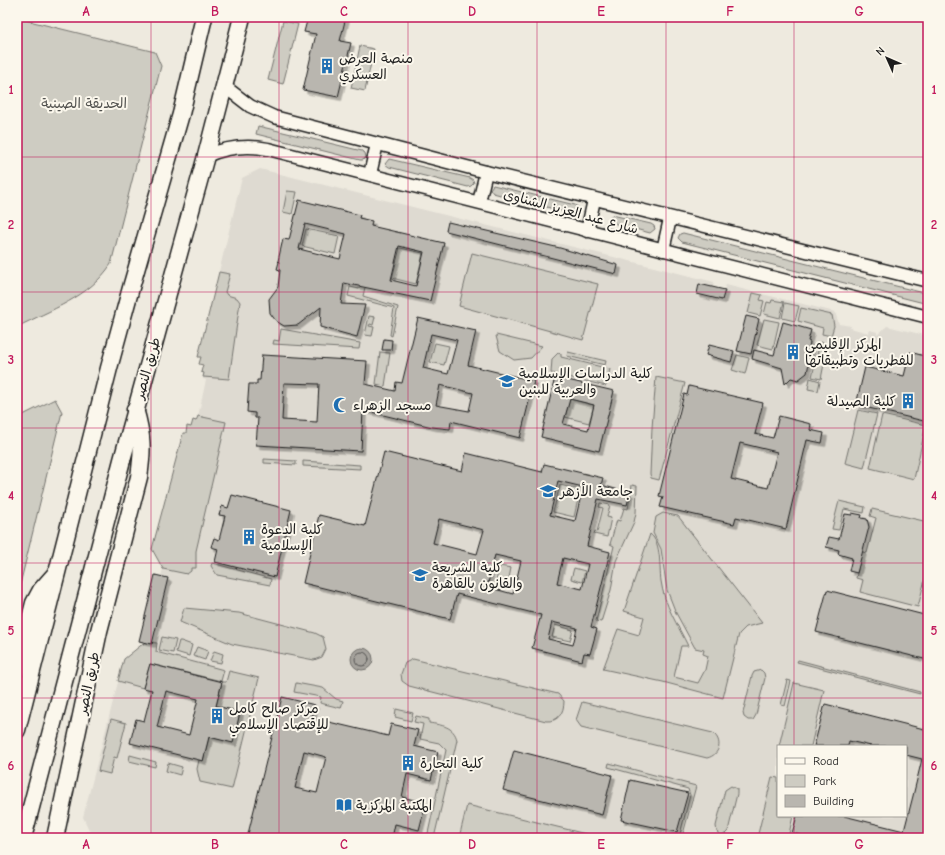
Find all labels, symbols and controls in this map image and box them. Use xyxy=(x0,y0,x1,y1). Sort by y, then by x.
text: A xyxy=(82,4,90,19)
text: B xyxy=(211,4,219,19)
text: C xyxy=(340,4,348,19)
text: D xyxy=(468,4,476,19)
text: E xyxy=(597,4,605,19)
text: F xyxy=(726,4,734,19)
text: G xyxy=(854,4,864,19)
north arrow xyxy=(867,38,907,78)
text: N xyxy=(873,44,887,58)
place label: منصة العرض العسكري xyxy=(339,50,413,85)
building icon: منصة العرض العسكري xyxy=(318,57,336,75)
text: 1 xyxy=(8,82,14,97)
text: 1 xyxy=(931,82,937,97)
park label: الحديقة الصينية xyxy=(41,95,127,112)
street label: شارع عبد العزيز الشناوى xyxy=(501,185,640,239)
text: 2 xyxy=(8,217,14,232)
text: 2 xyxy=(931,217,937,232)
street label: طريق النصر xyxy=(130,335,164,402)
place label: المركز الإقليمي للفطريات وتطبيقاتها xyxy=(805,336,914,369)
building icon: المركز الإقليمي للفطريات وتطبيقاتها xyxy=(784,343,802,361)
text: 3 xyxy=(8,352,14,367)
text: 3 xyxy=(931,352,937,367)
place label: كلية الدراسات الإسلامية والعربية للبنين xyxy=(519,365,653,398)
school or university icon: كلية الدراسات الإسلامية والعربية للبنين xyxy=(498,372,516,390)
building icon: كلية الصيدلة xyxy=(899,392,917,410)
place label: كلية الصيدلة xyxy=(827,393,896,410)
mosque icon: مسجد الزهراء xyxy=(332,396,350,414)
place label: مسجد الزهراء xyxy=(353,397,432,414)
school or university icon: جامعة الأزهر xyxy=(539,482,557,500)
place label: جامعة الأزهر xyxy=(559,482,633,500)
text: 4 xyxy=(8,488,14,503)
text: 4 xyxy=(931,488,937,503)
place label: كلية الدعوة الإسلامية xyxy=(261,521,323,555)
building icon: كلية الدعوة الإسلامية xyxy=(240,528,258,546)
place label: كلية الشريعة والقانون بالقاهرة xyxy=(432,559,523,593)
school or university icon: كلية الشريعة والقانون بالقاهرة xyxy=(411,566,429,584)
text: 5 xyxy=(8,623,15,638)
text: 5 xyxy=(931,623,938,638)
street label: طريق النصر xyxy=(73,650,103,717)
place label: مركز صالح كامل للإقتصاد الإسلامي xyxy=(229,700,329,737)
building icon: مركز صالح كامل للإقتصاد الإسلامي xyxy=(208,707,226,725)
legend xyxy=(777,745,907,817)
building icon: كلية التجارة xyxy=(399,754,417,772)
text: Road xyxy=(813,754,839,768)
place label: كلية التجارة xyxy=(420,755,484,772)
text: 6 xyxy=(8,758,15,773)
text: 6 xyxy=(931,758,938,773)
text: Park xyxy=(813,774,836,788)
text: Building xyxy=(813,794,854,808)
library icon: المكتبة المركزية xyxy=(335,796,353,814)
place label: المكتبة المركزية xyxy=(356,797,432,814)
text: A xyxy=(82,837,90,852)
text: B xyxy=(211,837,219,852)
text: C xyxy=(340,837,348,852)
text: D xyxy=(468,837,476,852)
text: E xyxy=(597,837,605,852)
text: F xyxy=(726,837,734,852)
text: G xyxy=(854,837,864,852)

